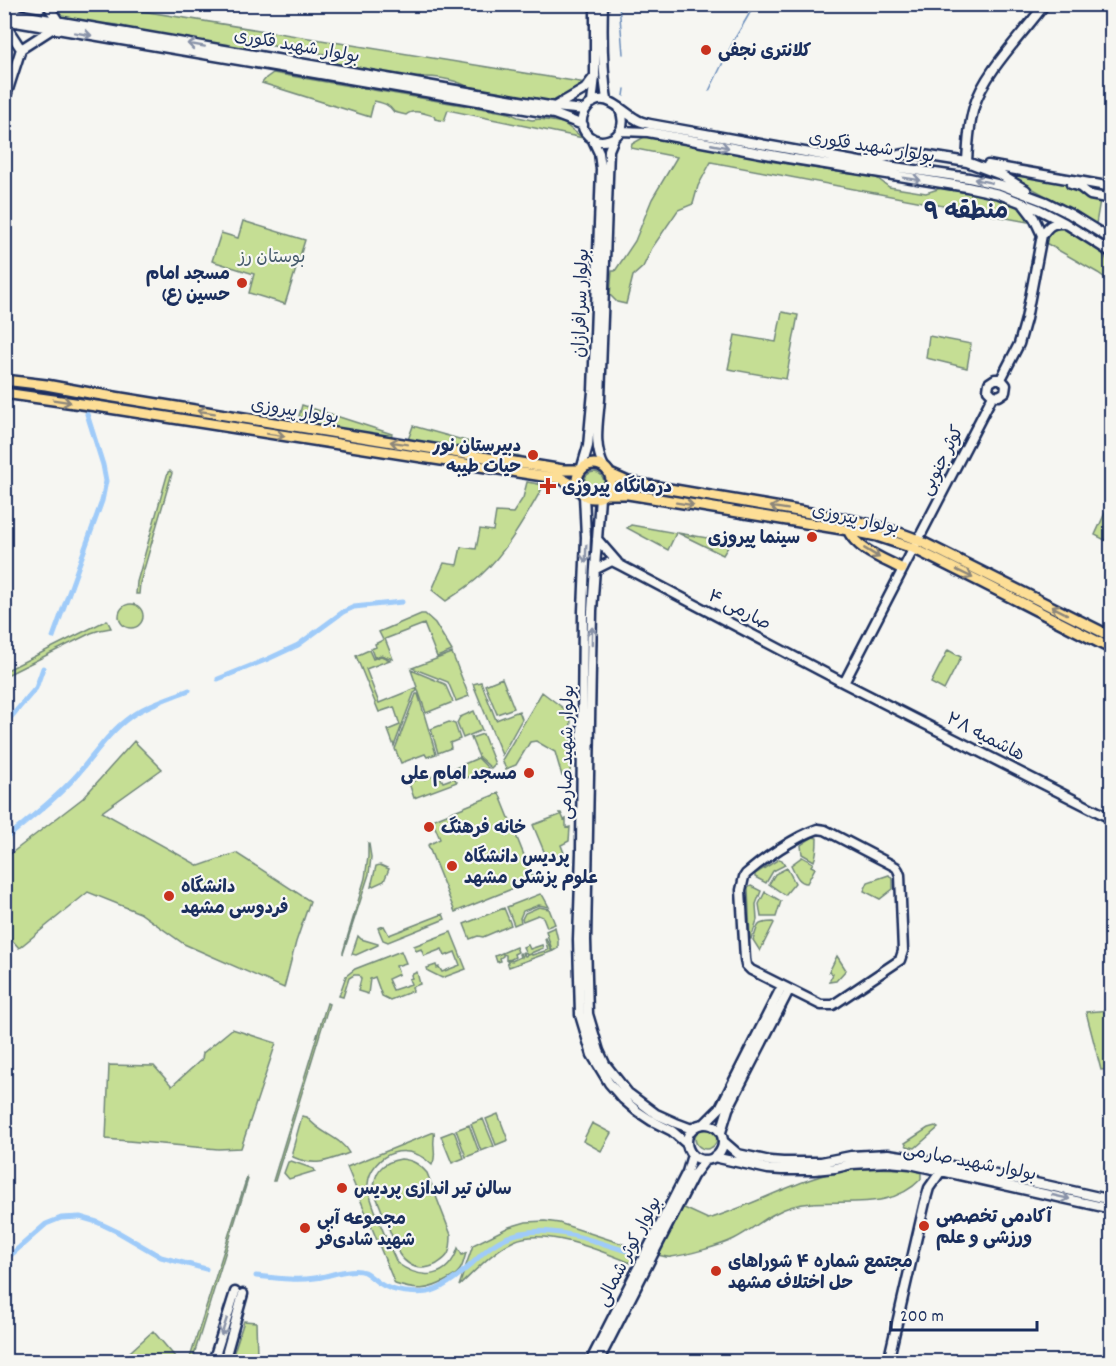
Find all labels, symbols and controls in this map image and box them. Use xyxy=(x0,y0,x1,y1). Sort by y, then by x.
street label: بولوار شهید فکوری xyxy=(232,24,362,71)
one-way arrow xyxy=(72,29,92,40)
one-way arrow xyxy=(186,39,206,50)
place label: کلانتری نجفی xyxy=(718,40,811,65)
marker: کلانتری نجفی xyxy=(699,43,713,57)
street label: بولوار شهید فکوری xyxy=(807,126,937,171)
one-way arrow xyxy=(710,141,729,152)
one-way arrow xyxy=(902,173,922,184)
one-way arrow xyxy=(974,175,993,186)
district label: منطقه ۹ xyxy=(924,196,1008,230)
park label: بوستان رز xyxy=(237,246,306,271)
street label: بولوار سرافرازان xyxy=(568,248,597,358)
place label: مسجد امام حسین (ع) xyxy=(146,263,230,309)
marker: مسجد امام حسین (ع) xyxy=(235,276,249,290)
street label: بولوار پیروزی xyxy=(249,393,340,432)
one-way arrow xyxy=(52,396,72,407)
one-way arrow xyxy=(197,406,217,417)
street label: کوثر جنوبی xyxy=(915,422,972,500)
one-way arrow xyxy=(265,430,285,441)
place label: دبیرستان نور حیات طیبه xyxy=(432,435,521,481)
one-way arrow xyxy=(389,438,409,449)
marker: دبیرستان نور حیات طیبه xyxy=(526,448,540,462)
place label: درمانگاه پیروزی xyxy=(562,475,672,501)
marker: درمانگاه پیروزی xyxy=(539,477,557,495)
one-way arrow xyxy=(675,498,694,509)
street label: بولوار پیروزی xyxy=(809,499,902,542)
one-way arrow xyxy=(770,502,790,513)
place label: سینما پیروزی xyxy=(708,527,800,552)
marker: سینما پیروزی xyxy=(805,530,819,544)
one-way arrow xyxy=(580,543,592,563)
one-way arrow xyxy=(863,547,880,559)
one-way arrow xyxy=(956,569,974,580)
street label: صارمی ۴ xyxy=(703,585,775,638)
one-way arrow xyxy=(1051,604,1069,616)
one-way arrow xyxy=(586,627,598,647)
street label: بولوار شهید صارمی xyxy=(555,684,582,820)
street label: هاشمیه ۲۸ xyxy=(941,708,1028,769)
place label: مسجد امام علی xyxy=(401,763,517,788)
marker: مسجد امام علی xyxy=(522,766,536,780)
place label: خانه فرهنگ xyxy=(441,816,526,842)
marker: خانه فرهنگ xyxy=(422,820,436,834)
place label: پردیس دانشگاه علوم پزشکی مشهد xyxy=(464,845,598,892)
marker: پردیس دانشگاه علوم پزشکی مشهد xyxy=(445,859,459,873)
place label: دانشگاه فردوسی مشهد xyxy=(181,875,289,922)
marker: دانشگاه فردوسی مشهد xyxy=(162,889,176,903)
street label: بولوار شهید صارمی xyxy=(901,1138,1038,1189)
place label: سالن تیر اندازی پردیس xyxy=(354,1178,512,1203)
marker: سالن تیر اندازی پردیس xyxy=(335,1181,349,1195)
one-way arrow xyxy=(1051,1192,1070,1204)
street label: بولوار کوثر شمالی xyxy=(592,1193,669,1312)
place label: آکادمی تخصصی ورزشی و علم xyxy=(936,1206,1053,1252)
place label: مجموعه آبی شهید شادی‌فر xyxy=(315,1208,415,1254)
marker: آکادمی تخصصی ورزشی و علم xyxy=(917,1219,931,1233)
marker: مجموعه آبی شهید شادی‌فر xyxy=(298,1221,312,1235)
place label: مجتمع شماره ۴ شوراهای حل اختلاف مشهد xyxy=(728,1251,913,1297)
marker: مجتمع شماره ۴ شوراهای حل اختلاف مشهد xyxy=(709,1264,723,1278)
scale bar xyxy=(891,1294,1036,1332)
text: 200 m xyxy=(900,1305,944,1330)
one-way arrow xyxy=(218,1317,229,1336)

